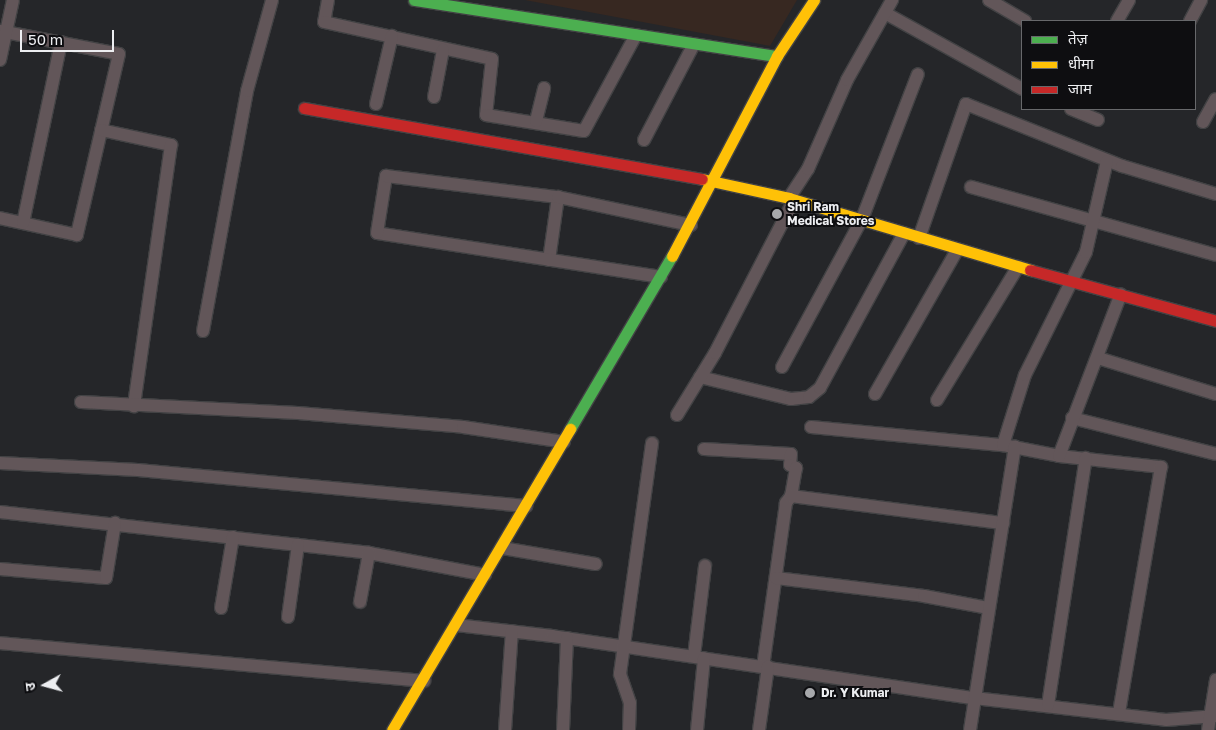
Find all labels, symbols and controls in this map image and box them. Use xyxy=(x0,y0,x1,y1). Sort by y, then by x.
scale bar xyxy=(22,20,116,52)
legend xyxy=(1021,20,1196,110)
text: तेज़ xyxy=(1068,29,1088,47)
text: 50 m xyxy=(28,30,63,48)
text: धीमा xyxy=(1068,54,1094,72)
text: जाम xyxy=(1068,79,1092,97)
place label: Shri Ram Medical Stores xyxy=(787,200,875,228)
marker: Shri Ram Medical Stores xyxy=(771,208,783,220)
north arrow xyxy=(20,660,70,710)
text: उ xyxy=(21,682,39,692)
marker: Dr. Y Kumar xyxy=(803,686,817,700)
place label: Dr. Y Kumar xyxy=(821,686,889,700)

